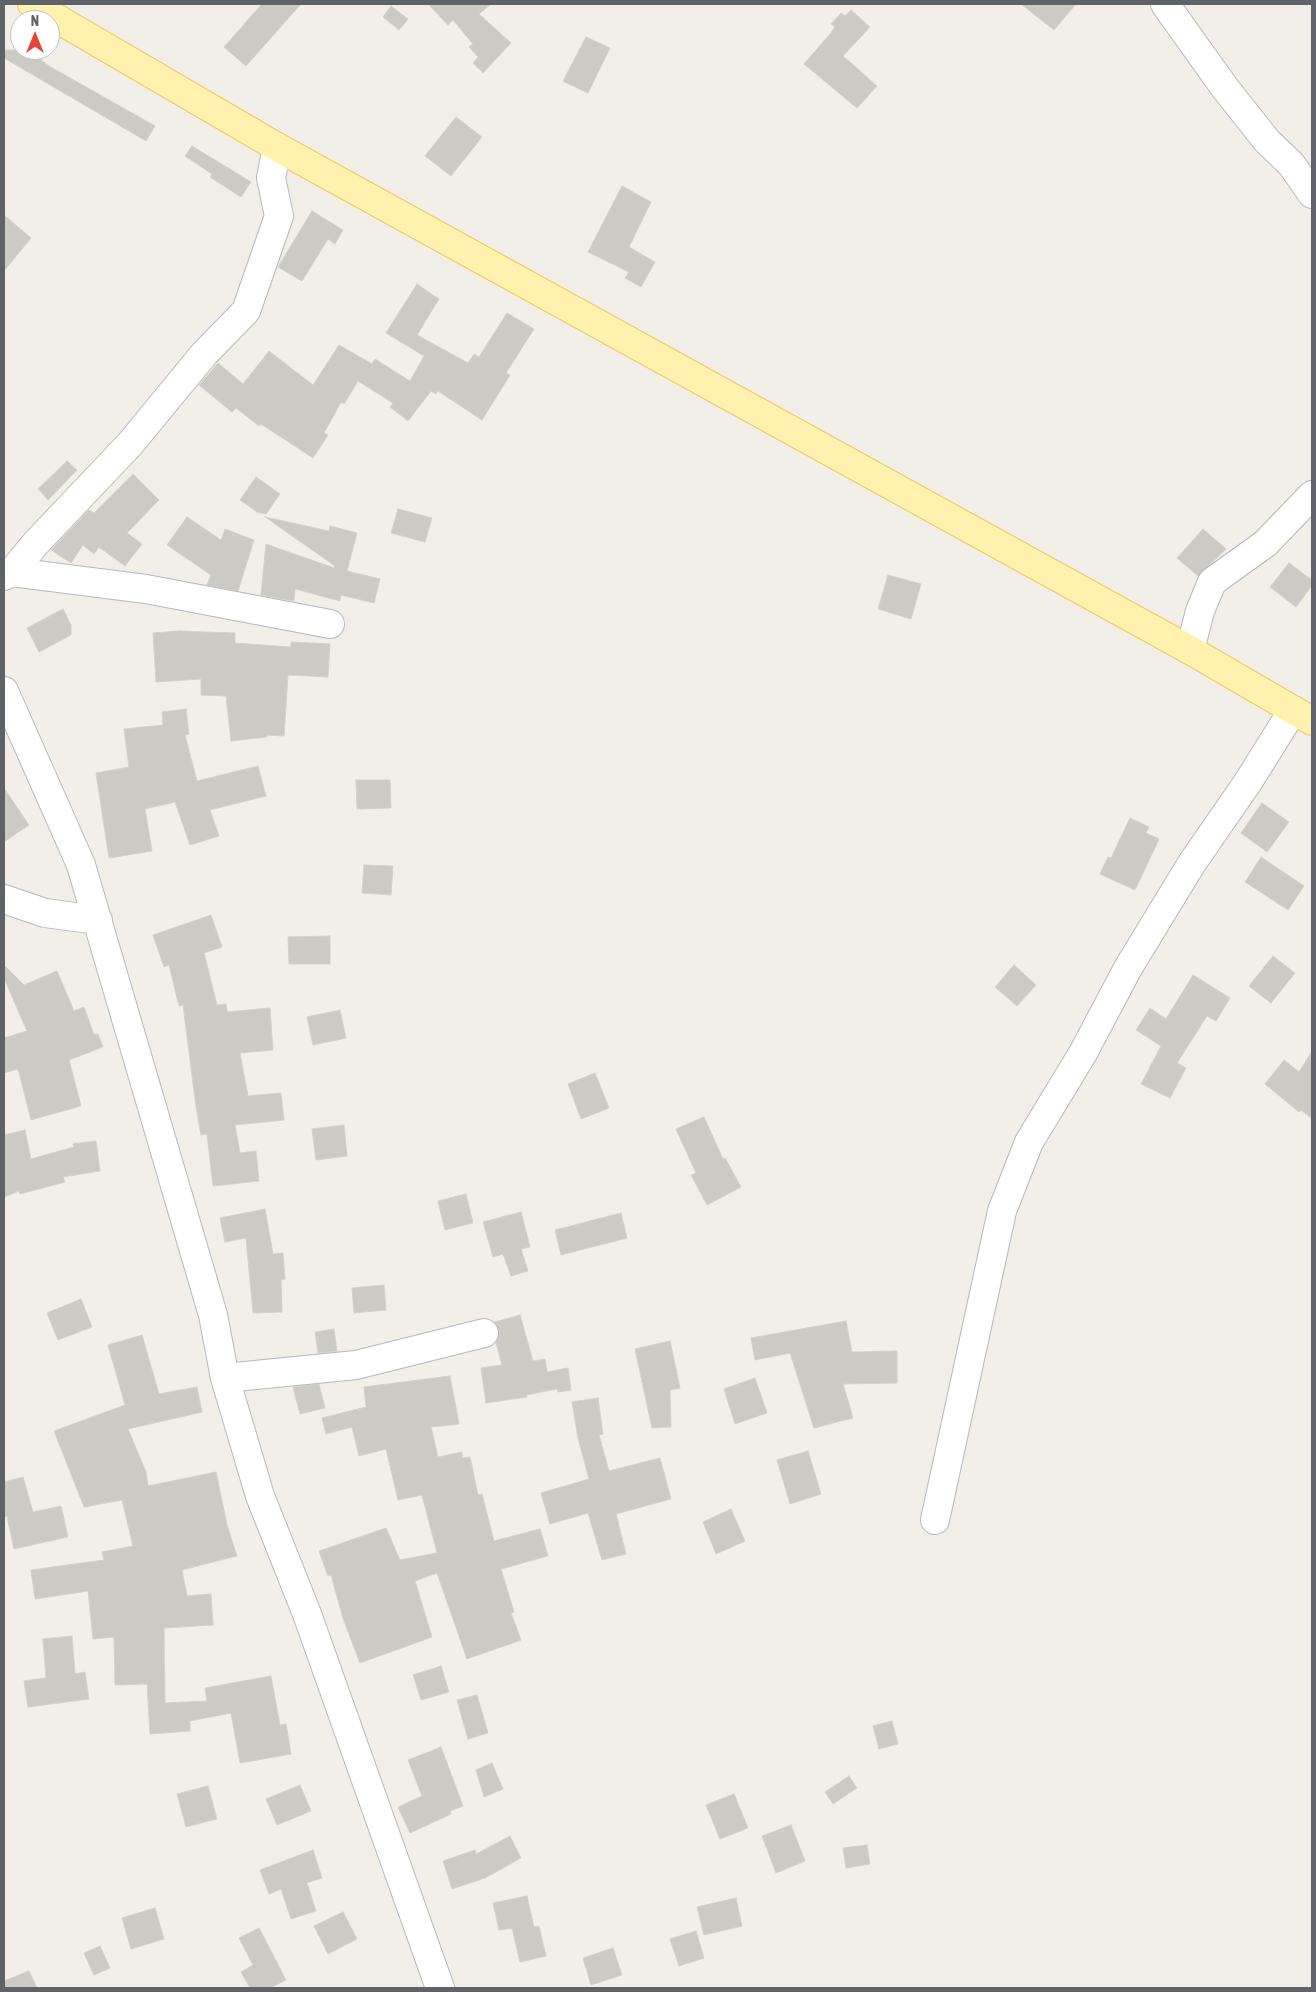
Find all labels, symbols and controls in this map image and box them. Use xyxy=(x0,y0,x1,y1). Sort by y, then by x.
north arrow xyxy=(10,10,60,60)
text: N xyxy=(31,13,39,29)

